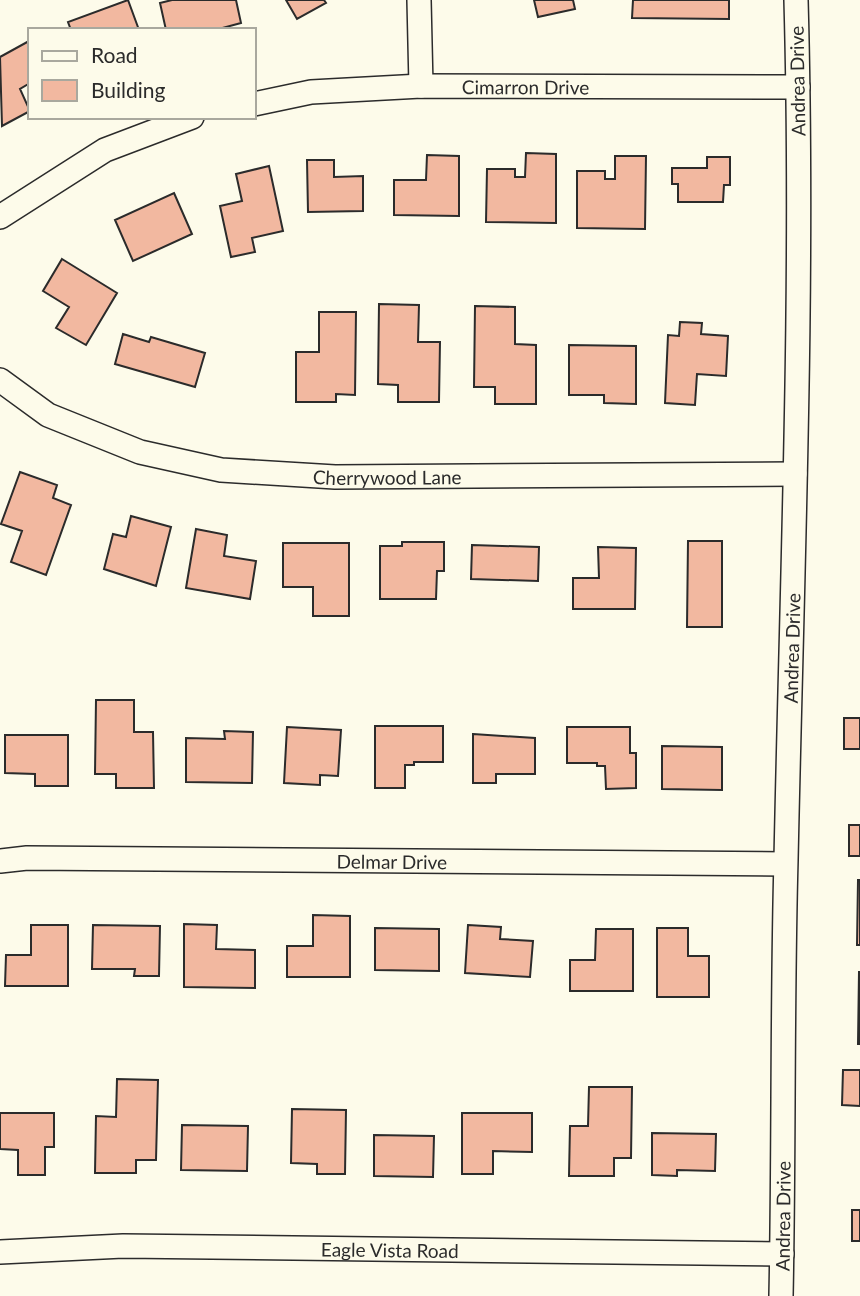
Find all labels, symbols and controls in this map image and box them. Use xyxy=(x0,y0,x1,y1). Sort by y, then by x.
street label: Andrea Drive xyxy=(785,26,809,136)
legend xyxy=(28,28,256,119)
text: Road xyxy=(91,42,138,67)
street label: Cimarron Drive xyxy=(462,75,589,98)
text: Building xyxy=(91,77,166,102)
street label: Cherrywood Lane xyxy=(312,464,462,489)
street label: Andrea Drive xyxy=(778,593,804,704)
street label: Delmar Drive xyxy=(336,849,447,873)
street label: Andrea Drive xyxy=(770,1161,794,1271)
street label: Eagle Vista Road xyxy=(321,1237,459,1262)

